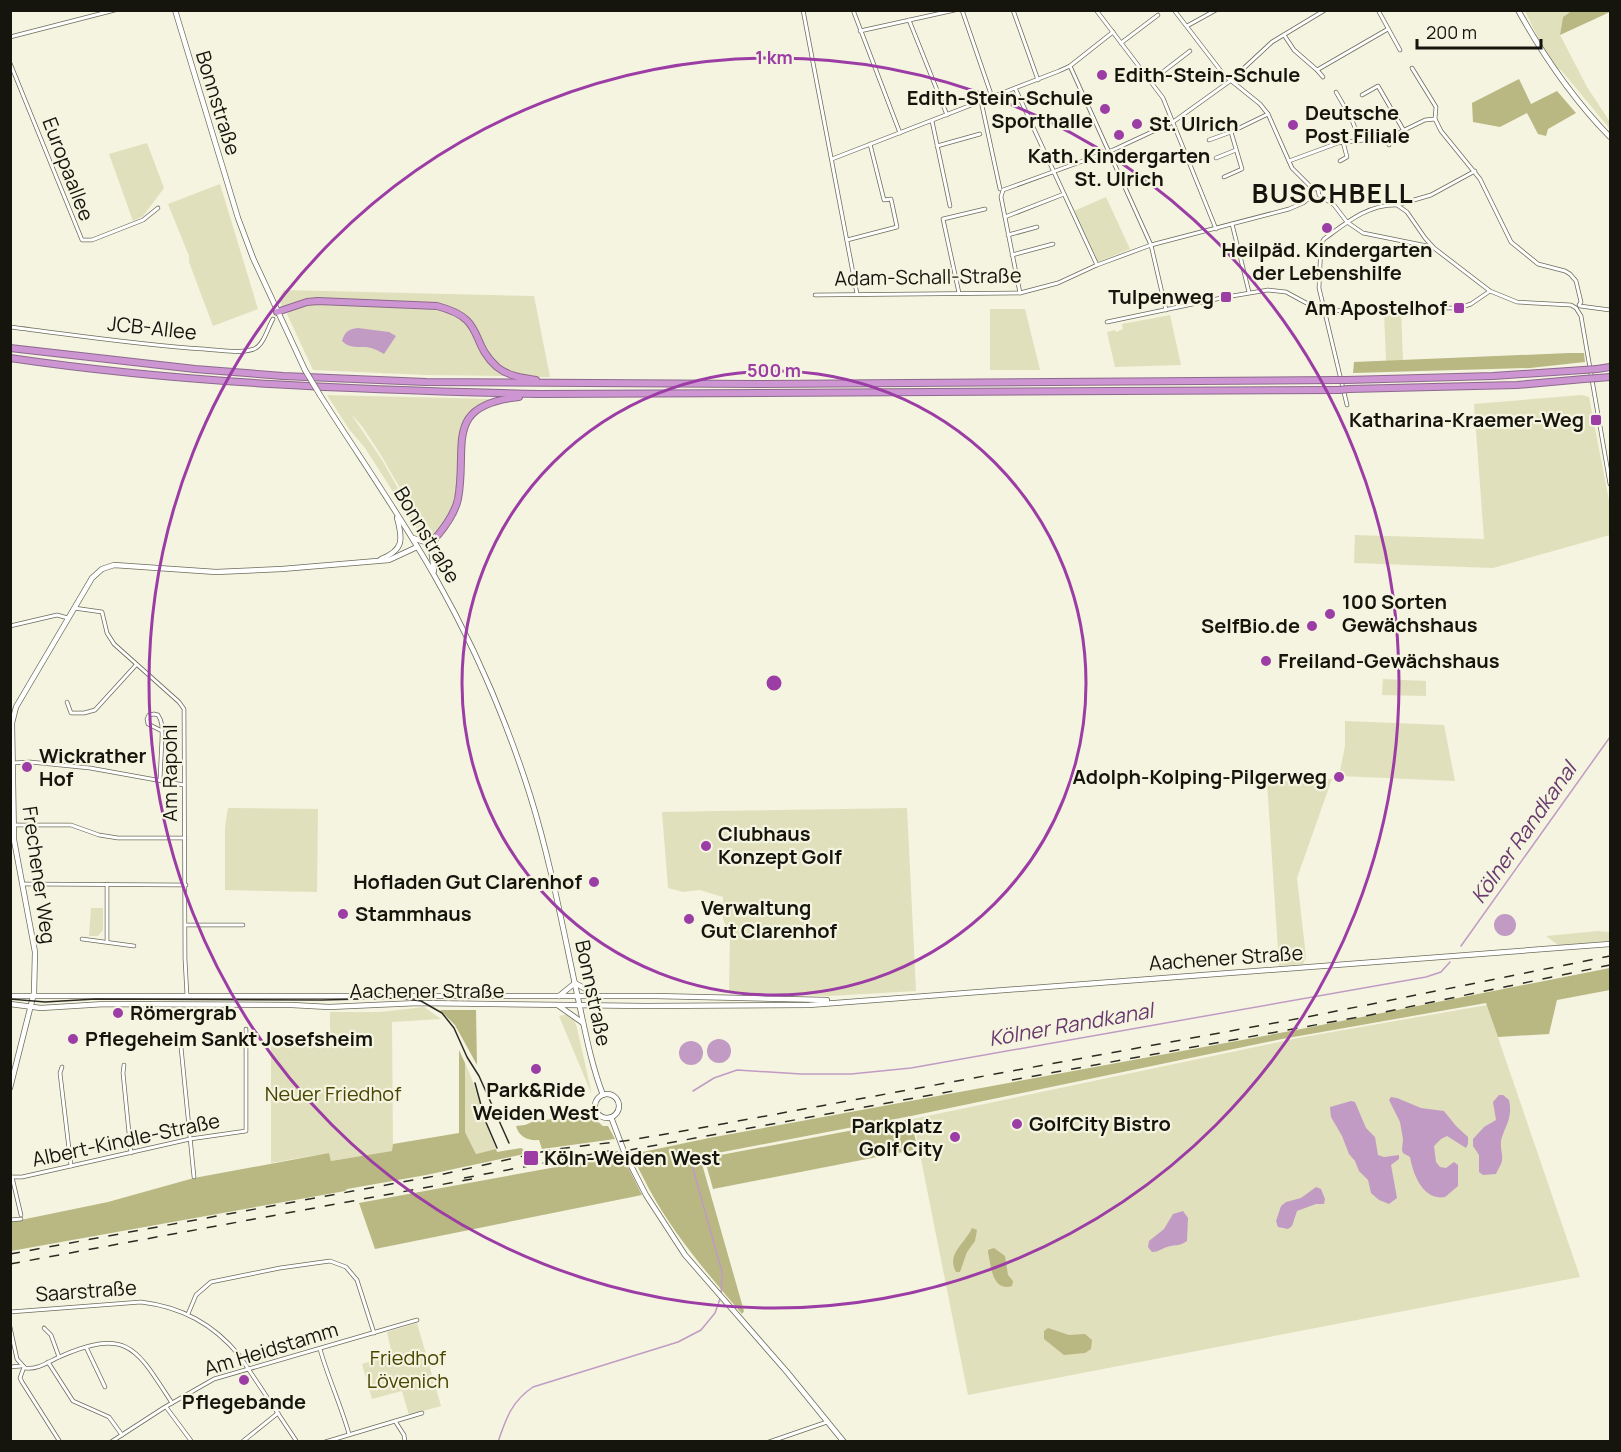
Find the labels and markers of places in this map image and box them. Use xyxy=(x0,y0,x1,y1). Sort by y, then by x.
place label: Edith-Stein-Schule xyxy=(1114,61,1300,88)
marker: Edith-Stein-Schule xyxy=(1095,68,1109,82)
place label: Edith-Stein-Schule Sporthalle xyxy=(907,84,1093,134)
place label: Deutsche Post Filiale xyxy=(1305,99,1410,149)
marker: Edith-Stein-Schule Sporthalle xyxy=(1098,102,1112,116)
place label: St. Ulrich xyxy=(1149,110,1239,137)
marker: St. Ulrich xyxy=(1130,117,1144,131)
marker: Deutsche Post Filiale xyxy=(1286,118,1300,132)
marker: Kath. Kindergarten St. Ulrich xyxy=(1112,128,1126,142)
place label: Kath. Kindergarten St. Ulrich xyxy=(1028,142,1210,192)
marker: Heilpäd. Kindergarten der Lebenshilfe xyxy=(1320,221,1334,235)
place label: Heilpäd. Kindergarten der Lebenshilfe xyxy=(1222,236,1432,286)
place label: Tulpenweg xyxy=(1108,283,1214,310)
marker: Tulpenweg xyxy=(1219,290,1233,304)
place label: Am Apostelhof xyxy=(1305,294,1447,321)
marker: Am Apostelhof xyxy=(1452,301,1466,315)
place label: Katharina-Kraemer-Weg xyxy=(1349,406,1584,433)
marker: Katharina-Kraemer-Weg xyxy=(1589,413,1603,427)
place label: 100 Sorten Gewächshaus xyxy=(1342,588,1478,638)
marker: 100 Sorten Gewächshaus xyxy=(1323,607,1337,621)
place label: SelfBio.de xyxy=(1201,612,1300,639)
marker: SelfBio.de xyxy=(1305,619,1319,633)
place label: Freiland-Gewächshaus xyxy=(1278,647,1500,674)
marker: Freiland-Gewächshaus xyxy=(1259,654,1273,668)
centre of rings xyxy=(764,673,784,693)
place label: Wickrather Hof xyxy=(39,742,146,792)
marker: Wickrather Hof xyxy=(20,760,34,774)
place label: Adolph-Kolping-Pilgerweg xyxy=(1072,763,1327,790)
marker: Adolph-Kolping-Pilgerweg xyxy=(1332,770,1346,784)
place label: Clubhaus Konzept Golf xyxy=(718,820,842,870)
marker: Clubhaus Konzept Golf xyxy=(699,839,713,853)
place label: Hofladen Gut Clarenhof xyxy=(353,868,582,895)
marker: Hofladen Gut Clarenhof xyxy=(587,875,601,889)
place label: Verwaltung Gut Clarenhof xyxy=(701,894,838,944)
place label: Stammhaus xyxy=(355,900,472,927)
marker: Stammhaus xyxy=(336,907,350,921)
marker: Verwaltung Gut Clarenhof xyxy=(682,912,696,926)
place label: Römergrab xyxy=(130,999,237,1026)
marker: Römergrab xyxy=(111,1006,125,1020)
place label: Pflegeheim Sankt Josefsheim xyxy=(85,1025,373,1052)
marker: Pflegeheim Sankt Josefsheim xyxy=(66,1032,80,1046)
marker: Park&Ride Weiden West xyxy=(529,1062,543,1076)
place label: Park&Ride Weiden West xyxy=(473,1076,599,1126)
place label: GolfCity Bistro xyxy=(1029,1110,1171,1137)
place label: Parkplatz Golf City xyxy=(851,1112,944,1162)
marker: GolfCity Bistro xyxy=(1010,1117,1024,1131)
marker: Parkplatz Golf City xyxy=(948,1130,962,1144)
place label: Köln-Weiden West xyxy=(544,1144,721,1171)
marker: Köln-Weiden West xyxy=(522,1149,540,1167)
marker: Pflegebande xyxy=(237,1373,251,1387)
place label: Pflegebande xyxy=(182,1388,306,1415)

